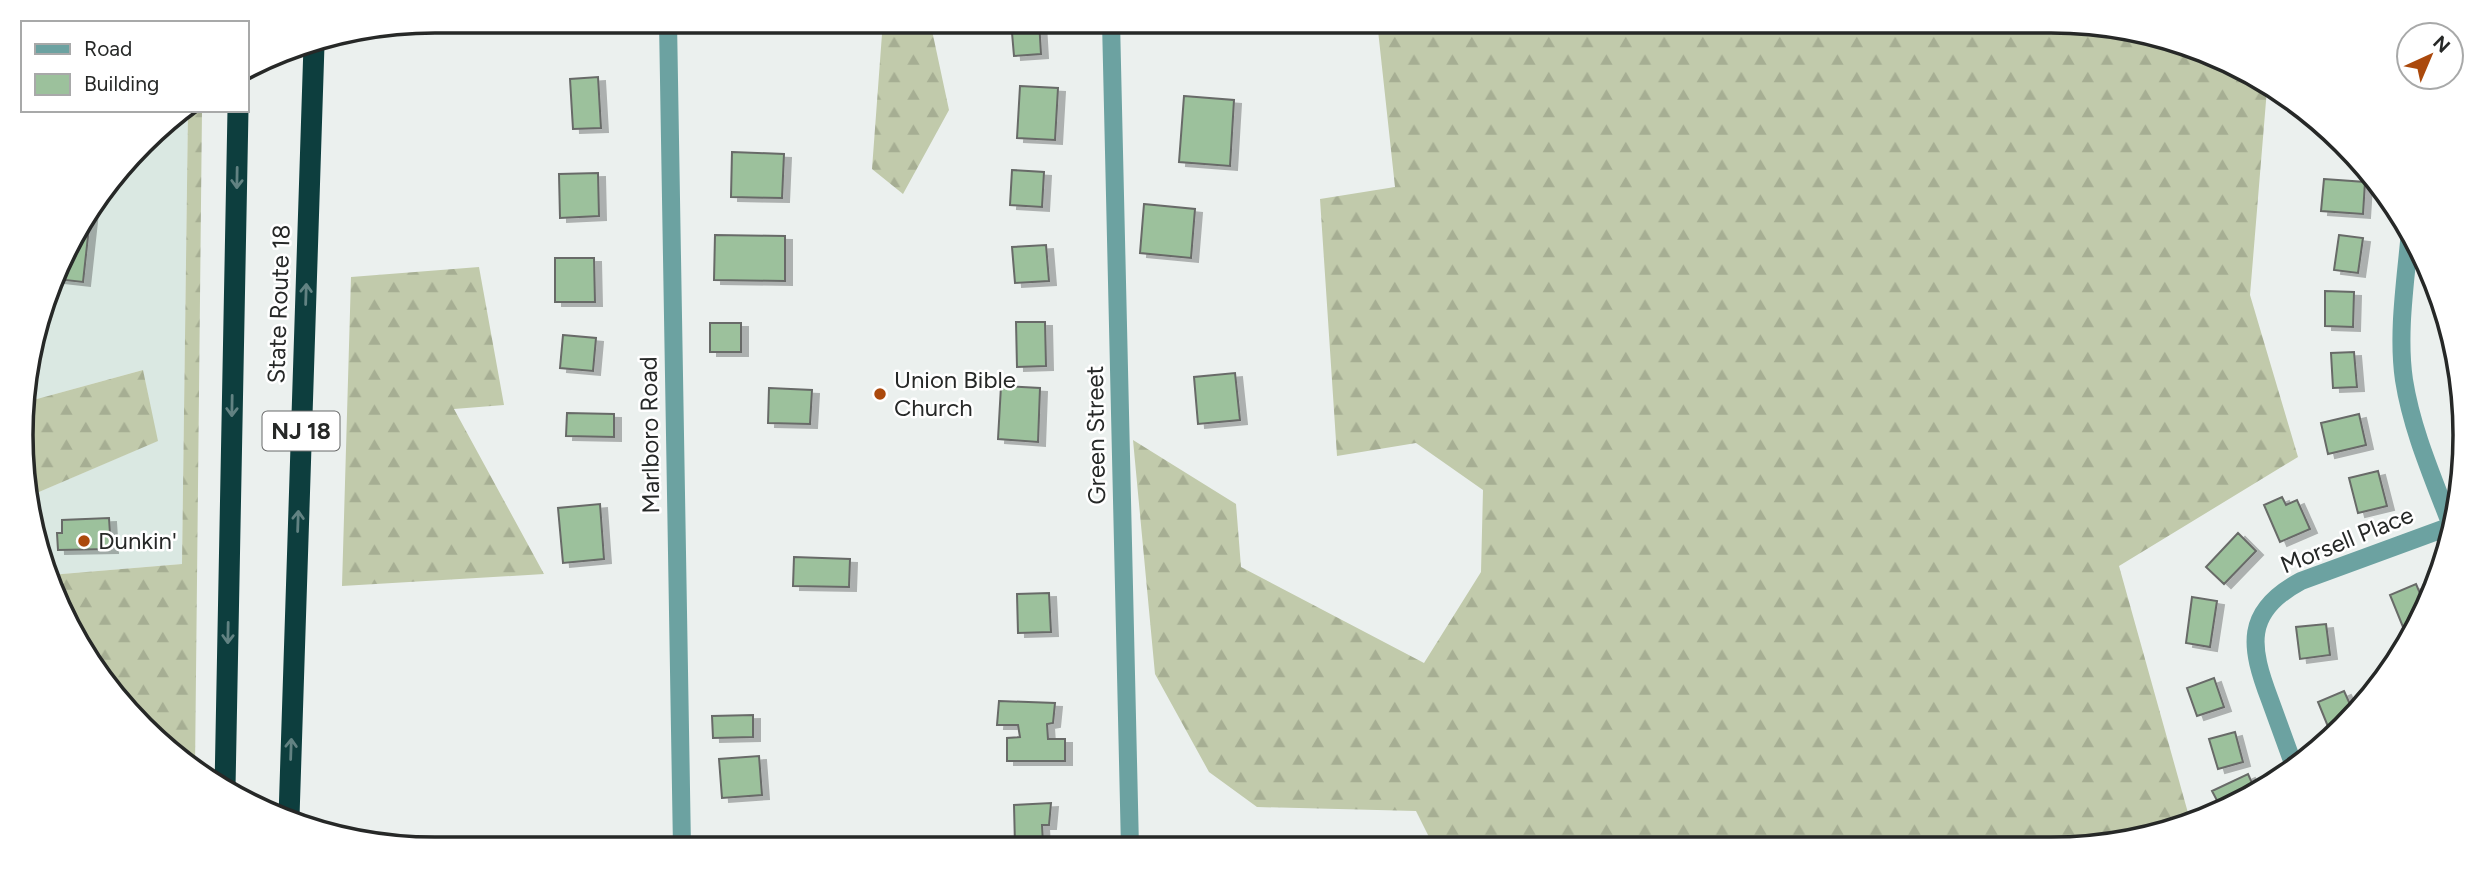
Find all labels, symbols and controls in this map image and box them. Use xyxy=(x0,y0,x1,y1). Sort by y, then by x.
legend xyxy=(21,21,248,112)
north arrow xyxy=(2395,21,2465,91)
text: N xyxy=(2428,31,2455,58)
text: Road xyxy=(84,36,132,61)
text: Building xyxy=(84,71,159,96)
one-way arrow xyxy=(230,167,243,190)
street label: State Route 18 xyxy=(261,224,296,384)
one-way arrow xyxy=(299,283,312,306)
street label: Marlboro Road xyxy=(634,356,665,514)
place label: Union Bible Church xyxy=(894,365,1016,422)
street label: Green Street xyxy=(1080,365,1111,505)
marker: Union Bible Church xyxy=(872,386,888,402)
one-way arrow xyxy=(225,394,239,417)
road number: NJ 18 xyxy=(262,412,340,450)
street label: Morsell Place xyxy=(2276,500,2417,579)
one-way arrow xyxy=(292,510,305,533)
place label: Dunkin' xyxy=(98,526,177,555)
marker: Dunkin' xyxy=(76,533,92,549)
one-way arrow xyxy=(221,622,234,645)
one-way arrow xyxy=(284,738,297,761)

